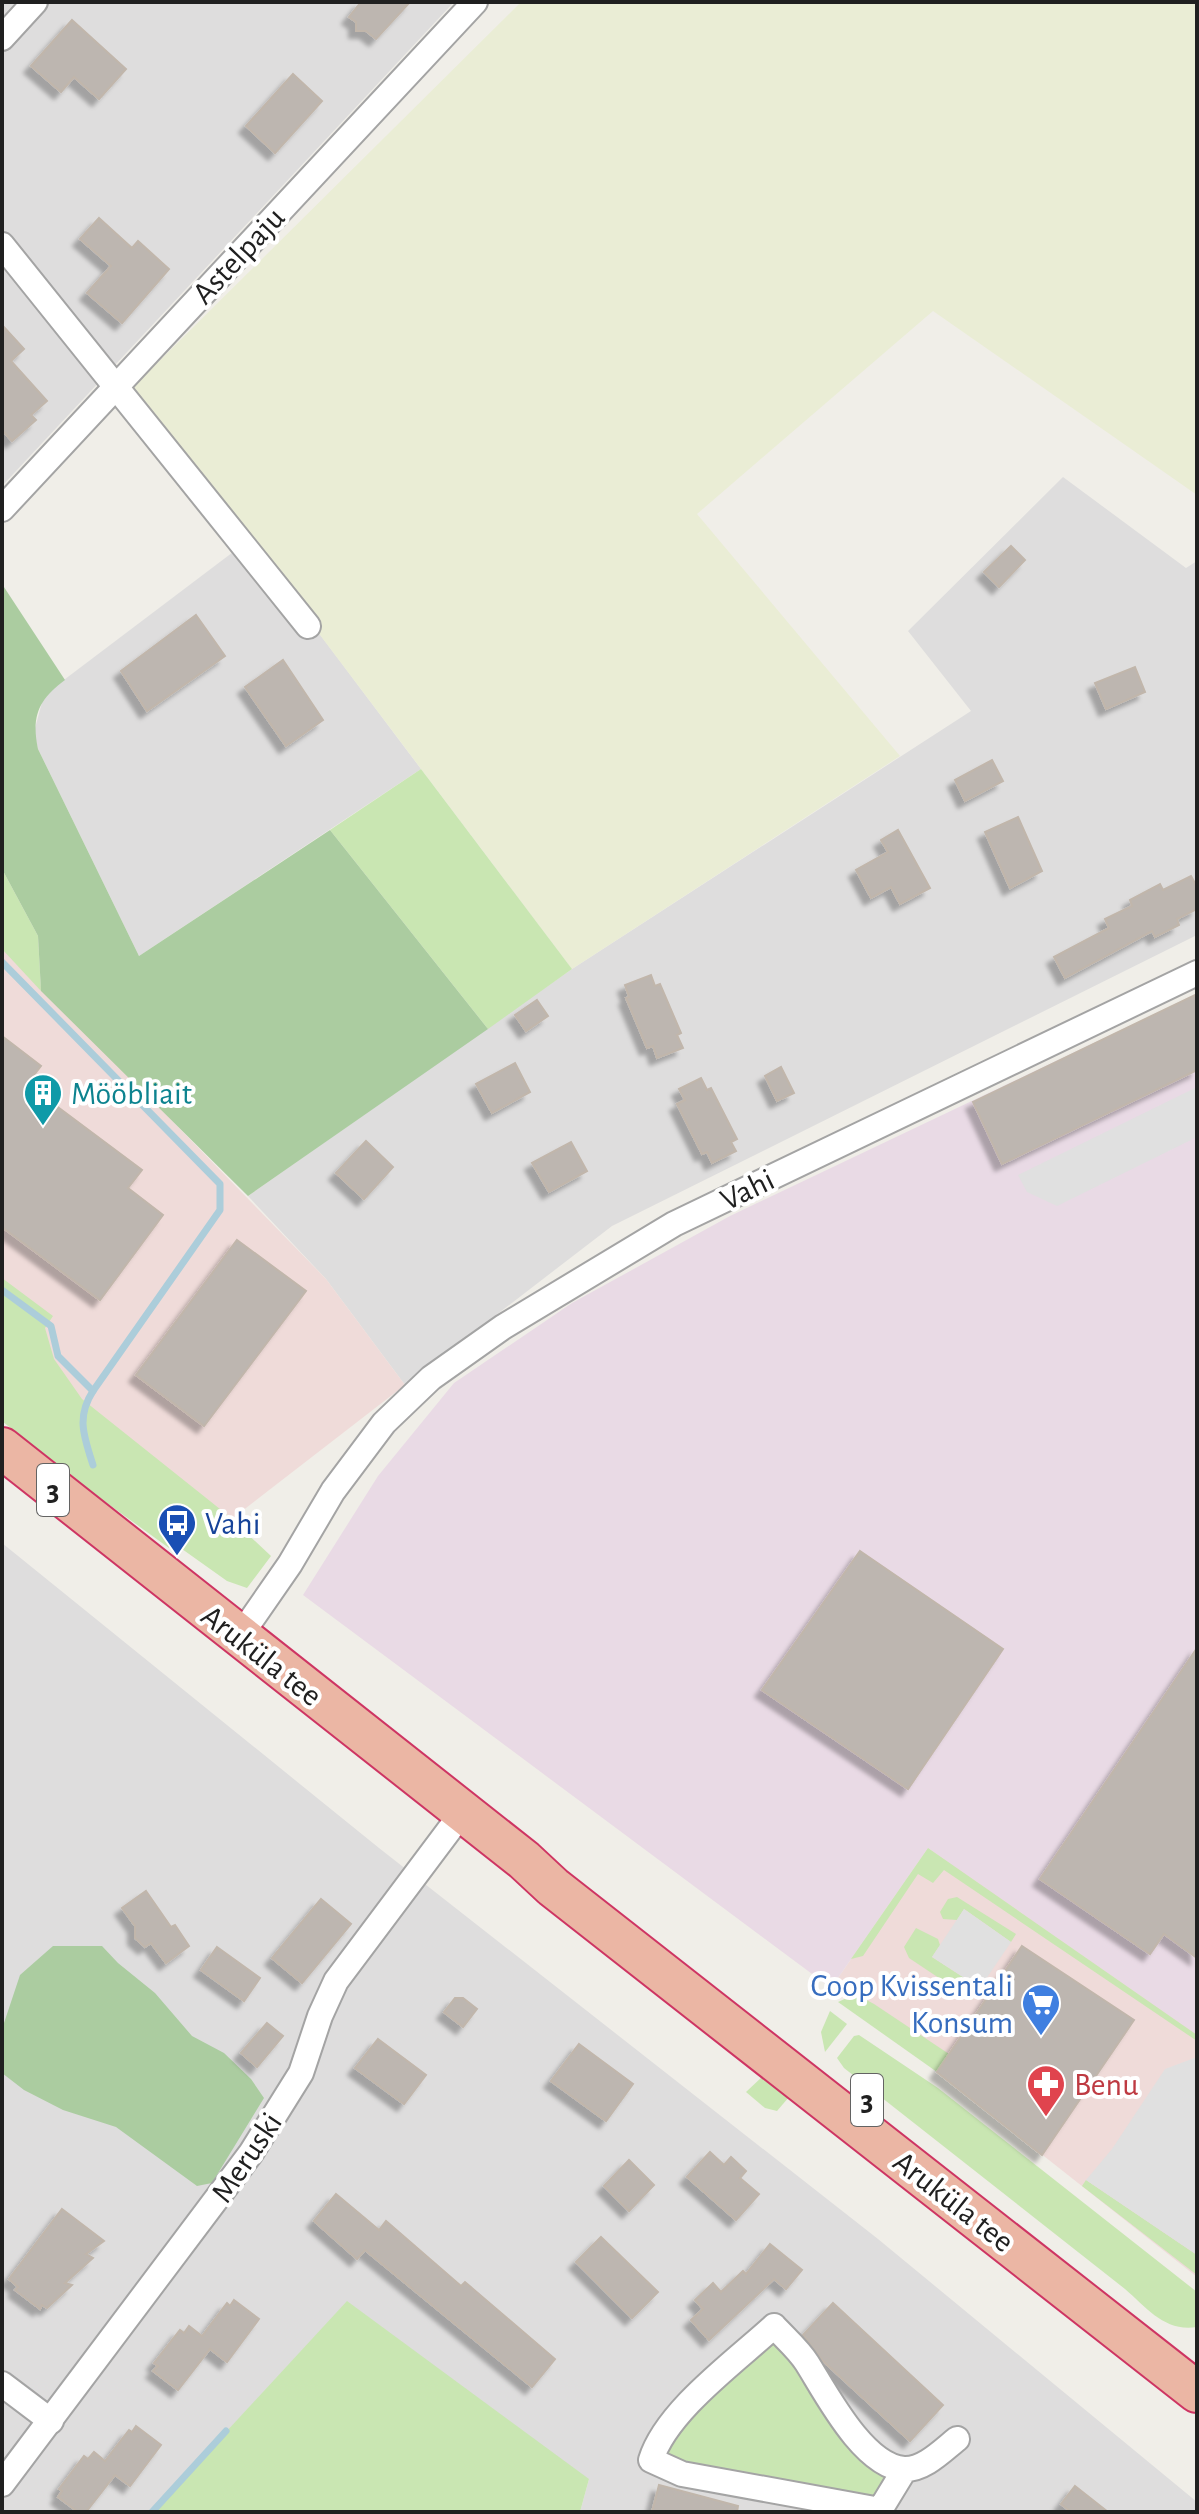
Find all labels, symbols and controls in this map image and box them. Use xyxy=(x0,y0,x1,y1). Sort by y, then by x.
street label: Astelpaju xyxy=(187,201,291,310)
building icon: Mööbliait xyxy=(22,1072,64,1127)
place label: Mööbliait xyxy=(71,1078,192,1110)
street label: Vahi xyxy=(715,1163,779,1216)
road number: 3 xyxy=(37,1464,69,1516)
bus stop icon: Vahi xyxy=(156,1502,198,1557)
place label: Vahi xyxy=(205,1508,261,1540)
street label: Aruküla tee xyxy=(195,1599,328,1712)
place label: Coop Kvissentali Konsum xyxy=(811,1970,1013,2039)
supermarket icon: Coop Kvissentali Konsum xyxy=(1020,1982,1062,2037)
pharmacy icon: Benu xyxy=(1025,2063,1067,2118)
place label: Benu xyxy=(1074,2069,1138,2101)
road number: 3 xyxy=(851,2074,883,2126)
street label: Meruski xyxy=(206,2107,288,2208)
street label: Aruküla tee xyxy=(887,2145,1020,2258)

